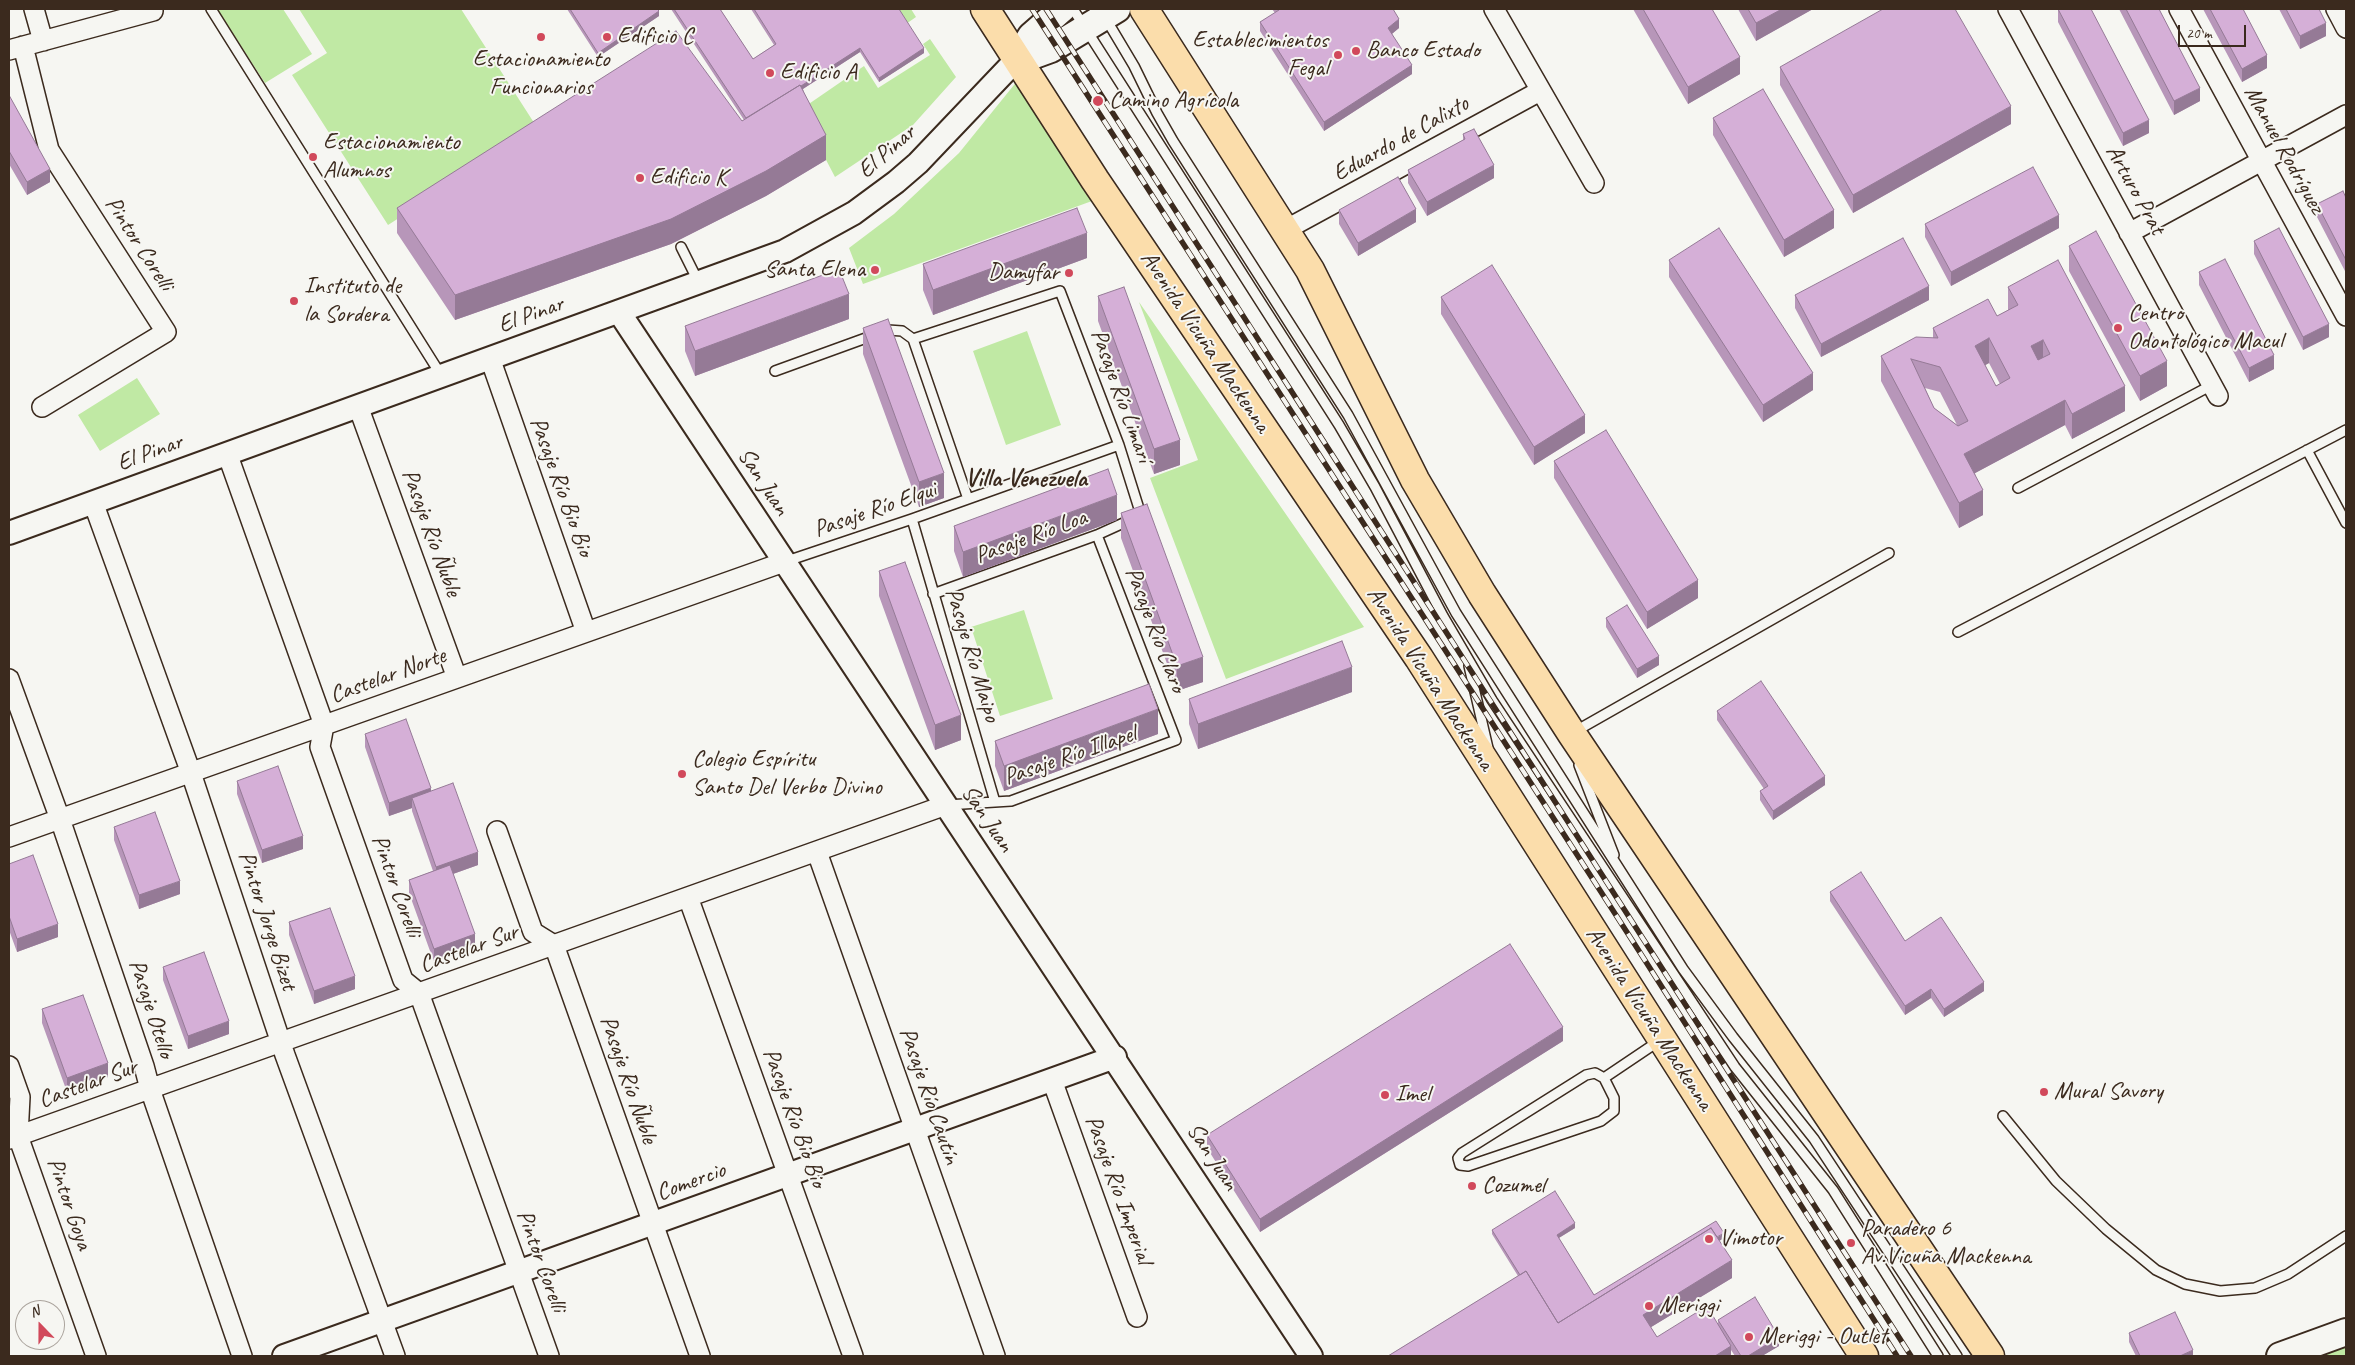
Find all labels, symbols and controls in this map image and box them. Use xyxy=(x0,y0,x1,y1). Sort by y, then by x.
scale bar xyxy=(2180,15,2248,47)
place label: Edificio C xyxy=(617,23,693,51)
text: 20 m xyxy=(2186,24,2212,43)
place label: Establecimientos Fegal xyxy=(1192,27,1328,83)
marker: Estacionamiento Funcionarios xyxy=(535,31,547,43)
marker: Edificio C xyxy=(601,31,613,43)
place label: Banco Estado xyxy=(1366,37,1480,65)
marker: Banco Estado xyxy=(1350,45,1362,57)
place label: Estacionamiento Funcionarios xyxy=(473,46,609,102)
marker: Establecimientos Fegal xyxy=(1332,49,1344,61)
place label: Edificio A xyxy=(780,59,857,87)
marker: Edificio A xyxy=(764,67,776,79)
street label: Manuel Rodríguez xyxy=(2237,81,2331,219)
place label: Camino Agrícola xyxy=(1109,87,1238,115)
street label: Eduardo de Calixto xyxy=(1328,90,1474,188)
marker: Camino Agrícola xyxy=(1091,94,1105,108)
street label: El Pinar xyxy=(852,119,922,185)
place label: Estacionamiento Alumnos xyxy=(323,129,460,185)
street label: Arturo Prat xyxy=(2099,140,2171,240)
marker: Estacionamiento Alumnos xyxy=(307,151,319,163)
place label: Edificio K xyxy=(650,164,727,192)
marker: Edificio K xyxy=(634,172,646,184)
street label: Pintor Corelli xyxy=(98,192,180,296)
street label: Avenida Vicuña Mackenna xyxy=(1133,246,1277,438)
place label: Santa Elena xyxy=(764,256,865,284)
place label: Damyfar xyxy=(988,259,1059,287)
marker: Santa Elena xyxy=(869,264,881,276)
marker: Damyfar xyxy=(1063,267,1075,279)
place label: Instituto de la Sordera xyxy=(304,273,401,329)
street label: El Pinar xyxy=(494,290,568,340)
marker: Instituto de la Sordera xyxy=(288,295,300,307)
place label: Centro Odontológico Macul xyxy=(2128,300,2283,356)
marker: Centro Odontológico Macul xyxy=(2112,322,2124,334)
street label: Pasaje Río Limarí xyxy=(1084,325,1158,467)
street label: Pasaje Río Bio Bio xyxy=(523,414,599,560)
street label: El Pinar xyxy=(113,428,187,478)
street label: San Juan xyxy=(731,443,795,521)
district label: Villa Venezuela xyxy=(965,464,1087,494)
street label: Pasaje Río Ñuble xyxy=(395,466,467,600)
street label: Pasaje Río Elqui xyxy=(810,476,940,544)
street label: Pasaje Río Loa xyxy=(971,503,1091,571)
street label: Pasaje Río Claro xyxy=(1118,563,1192,697)
street label: Avenida Vicuña Mackenna xyxy=(1360,582,1500,776)
street label: Pasaje Río Maipo xyxy=(938,585,1006,725)
street label: Castelar Norte xyxy=(326,642,450,710)
street label: Pasaje Río Illapel xyxy=(1000,720,1140,792)
place label: Colegio Espíritu Santo Del Verbo Divino xyxy=(692,746,882,802)
marker: Colegio Espíritu Santo Del Verbo Divino xyxy=(676,768,688,780)
street label: San Juan xyxy=(954,780,1020,858)
street label: Pintor Corelli xyxy=(364,831,428,941)
street label: Pintor Jorge Bizet xyxy=(231,848,303,994)
street label: Castelar Sur xyxy=(416,918,522,980)
street label: Avenida Vicuña Mackenna xyxy=(1579,922,1719,1116)
street label: Pasaje Otello xyxy=(122,956,180,1062)
street label: Pasaje Río Ñuble xyxy=(593,1012,663,1148)
street label: Pasaje Río Cautín xyxy=(892,1024,966,1168)
street label: Pasaje Río Bio Bio xyxy=(756,1045,832,1191)
street label: Castelar Sur xyxy=(35,1053,141,1115)
place label: Mural Savory xyxy=(2054,1078,2163,1106)
place label: Imel xyxy=(1395,1081,1430,1109)
marker: Mural Savory xyxy=(2038,1086,2050,1098)
marker: Imel xyxy=(1379,1089,1391,1101)
street label: Pasaje Río Imperial xyxy=(1078,1112,1158,1268)
street label: San Juan xyxy=(1180,1118,1244,1196)
street label: Pintor Goya xyxy=(40,1154,98,1254)
street label: Comercio xyxy=(652,1156,730,1208)
place label: Cozumel xyxy=(1482,1172,1545,1200)
marker: Cozumel xyxy=(1466,1180,1478,1192)
street label: Pintor Corelli xyxy=(509,1206,573,1316)
place label: Paradero 6 Av.Vicuña Mackenna xyxy=(1861,1215,2031,1271)
place label: Vimotor xyxy=(1719,1225,1782,1253)
marker: Vimotor xyxy=(1703,1233,1715,1245)
marker: Paradero 6 Av.Vicuña Mackenna xyxy=(1845,1237,1857,1249)
place label: Meriggi xyxy=(1659,1292,1719,1320)
north arrow xyxy=(15,1300,65,1350)
marker: Meriggi xyxy=(1643,1300,1655,1312)
text: N xyxy=(27,1302,42,1321)
place label: Meriggi - Outlet xyxy=(1759,1323,1887,1351)
marker: Meriggi - Outlet xyxy=(1743,1331,1755,1343)

